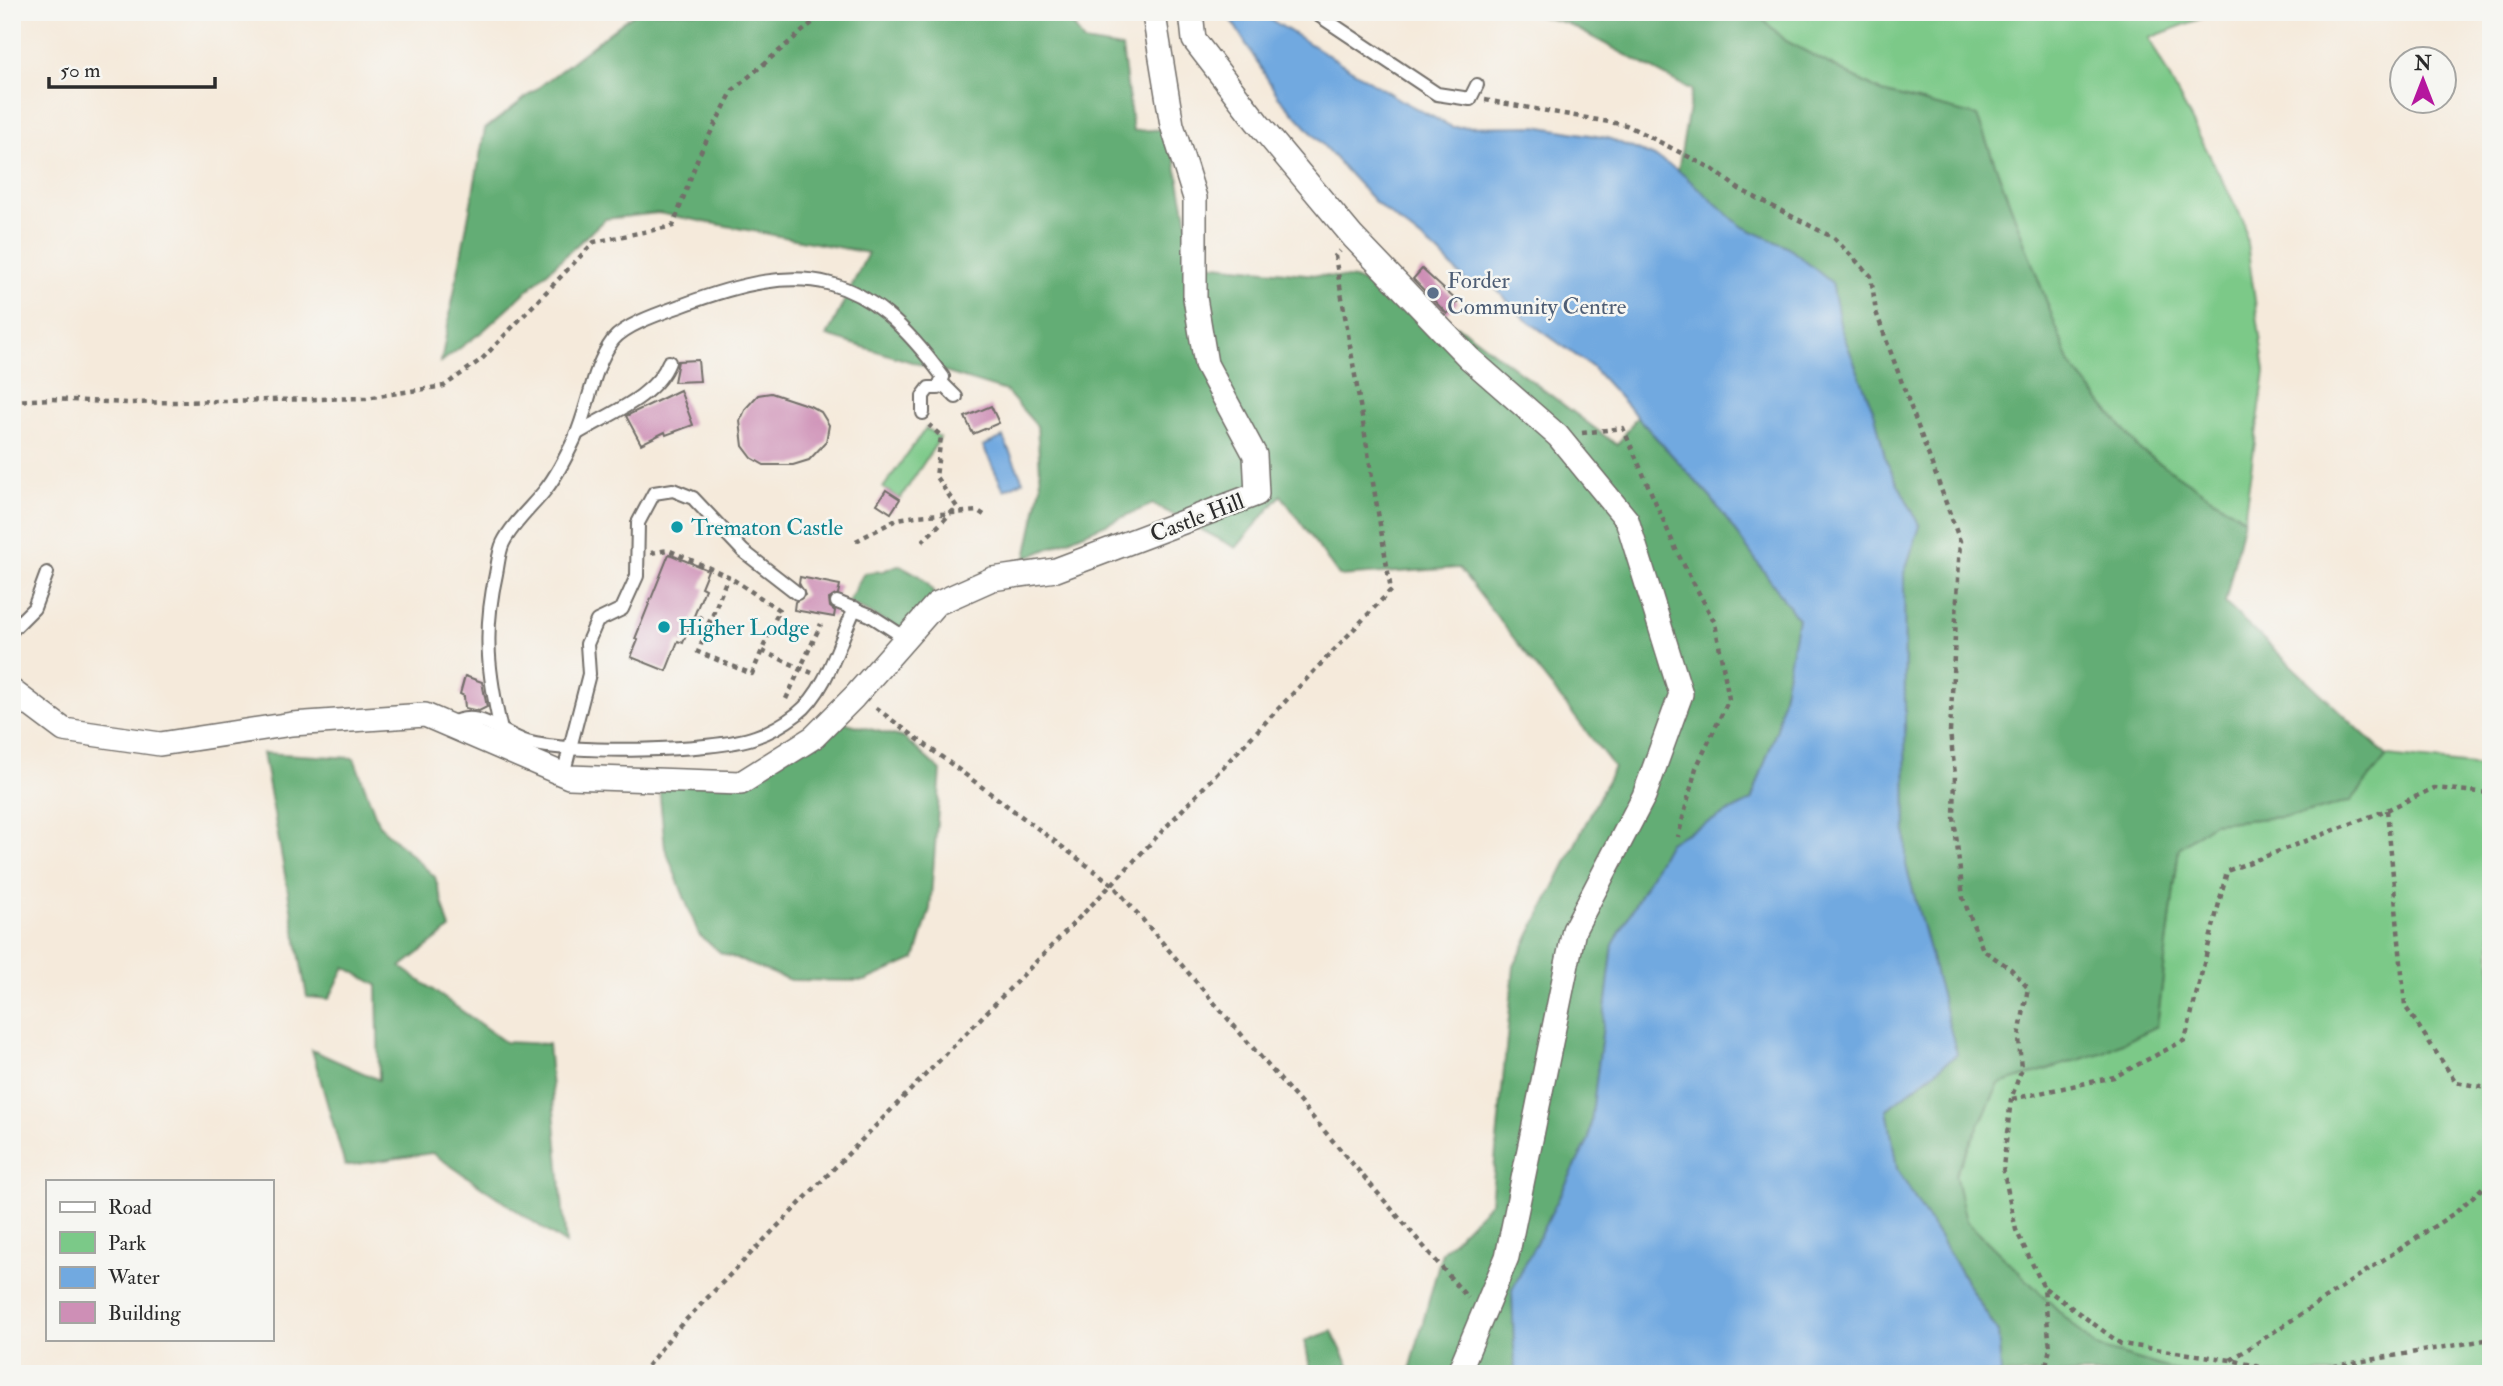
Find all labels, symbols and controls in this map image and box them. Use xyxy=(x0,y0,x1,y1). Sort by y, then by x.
scale bar xyxy=(49,46,215,90)
north arrow xyxy=(2388,46,2458,116)
text: N xyxy=(2413,52,2432,76)
text: 50 m xyxy=(60,57,101,84)
place label: Forder Community Centre xyxy=(1447,266,1627,321)
marker: Forder Community Centre xyxy=(1425,285,1441,301)
street label: Castle Hill xyxy=(1146,486,1248,549)
place label: Trematon Castle xyxy=(691,513,844,542)
marker: Trematon Castle xyxy=(669,519,685,535)
place label: Higher Lodge xyxy=(678,613,810,642)
marker: Higher Lodge xyxy=(656,619,672,635)
legend xyxy=(46,1180,273,1340)
text: Road xyxy=(108,1194,153,1221)
text: Park xyxy=(108,1230,146,1257)
text: Water xyxy=(107,1264,160,1291)
text: Building xyxy=(108,1300,181,1327)

